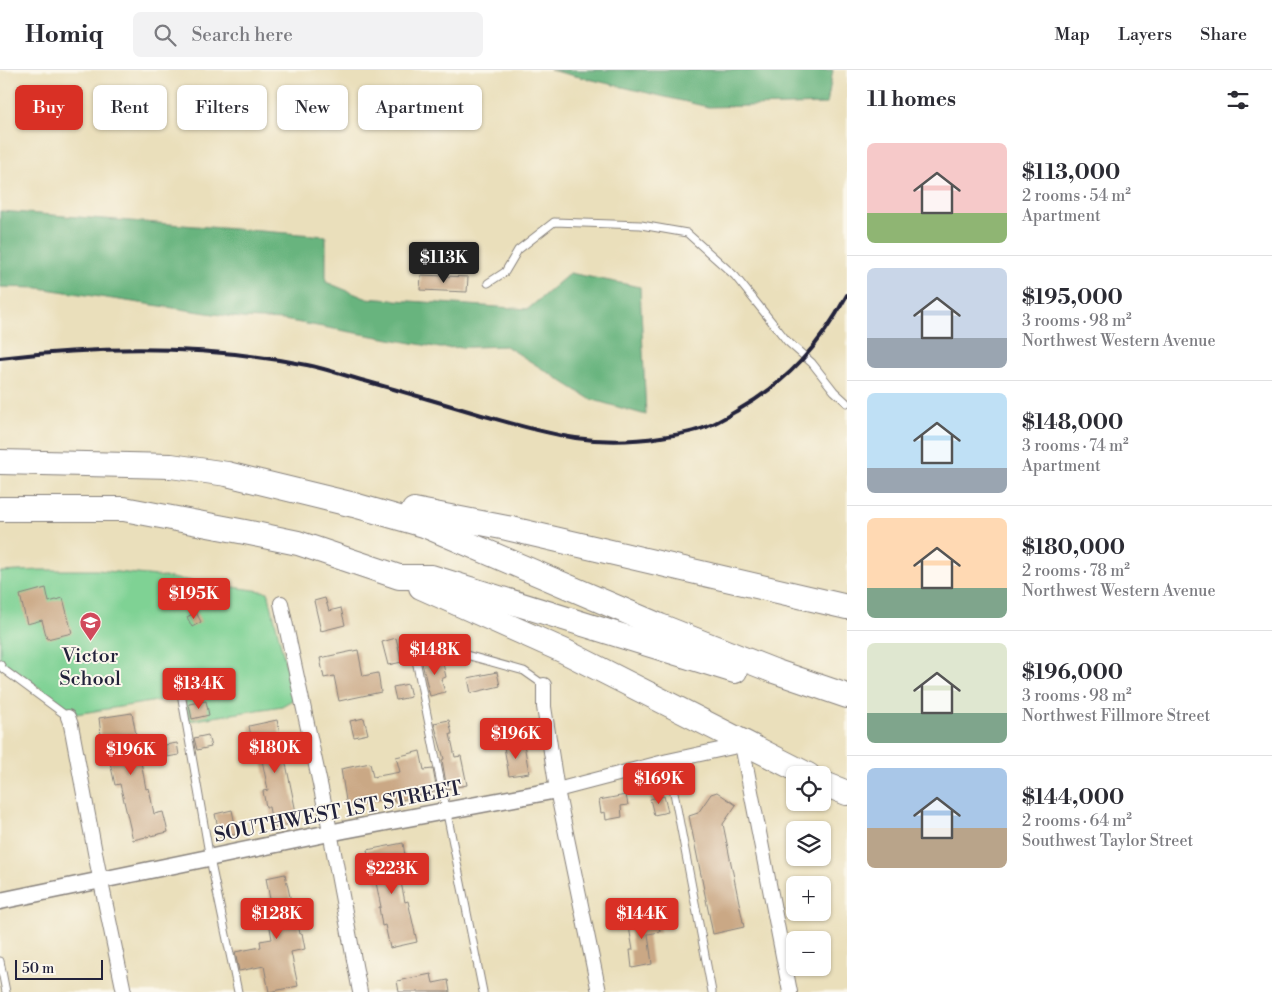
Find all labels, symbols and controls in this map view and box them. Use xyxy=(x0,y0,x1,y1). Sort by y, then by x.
search box xyxy=(133,12,483,57)
text: Homiq xyxy=(25,20,103,50)
icon: search xyxy=(151,21,179,49)
text: Search here xyxy=(191,23,293,47)
text: Map xyxy=(1055,23,1090,46)
text: Layers xyxy=(1118,23,1172,46)
text: Share xyxy=(1200,23,1247,46)
chip: Buy xyxy=(15,85,83,130)
chip: Rent xyxy=(93,85,167,130)
chip: Filters xyxy=(177,85,267,130)
chip: New xyxy=(277,85,348,130)
chip: Apartment xyxy=(358,85,482,130)
icon: filters xyxy=(1224,86,1252,114)
text: 11 homes xyxy=(867,87,956,113)
text: $113,000 xyxy=(1022,160,1120,186)
icon: home xyxy=(907,163,967,223)
text: 2 rooms · 54 m² xyxy=(1022,186,1131,206)
text: Apartment xyxy=(1022,206,1101,226)
pin: $113K xyxy=(409,242,479,284)
text: $113K xyxy=(420,248,468,268)
text: $195,000 xyxy=(1022,285,1123,311)
icon: home xyxy=(907,288,967,348)
text: 3 rooms · 98 m² xyxy=(1022,311,1132,331)
text: Northwest Western Avenue xyxy=(1022,331,1216,351)
text: $148,000 xyxy=(1022,410,1123,436)
icon: home xyxy=(907,413,967,473)
text: 3 rooms · 74 m² xyxy=(1022,436,1129,456)
text: Apartment xyxy=(1022,456,1101,476)
text: $180,000 xyxy=(1022,535,1125,561)
icon: home xyxy=(907,538,967,598)
text: 2 rooms · 78 m² xyxy=(1022,561,1130,581)
pin: $195K xyxy=(159,578,229,620)
text: Northwest Western Avenue xyxy=(1022,581,1216,601)
text: $195K xyxy=(169,584,219,604)
school or university icon: Victor School xyxy=(78,611,102,642)
pin: $148K xyxy=(400,634,470,676)
text: $148K xyxy=(410,640,460,660)
place label: Victor School xyxy=(59,644,121,692)
text: $196,000 xyxy=(1022,660,1123,686)
icon: home xyxy=(907,663,967,723)
pin: $134K xyxy=(164,668,234,710)
text: $134K xyxy=(174,674,224,694)
text: 3 rooms · 98 m² xyxy=(1022,686,1132,706)
text: Northwest Fillmore Street xyxy=(1022,706,1210,726)
pin: $196K xyxy=(481,718,551,760)
text: $196K xyxy=(491,724,541,744)
pin: $180K xyxy=(240,732,310,774)
pin: $196K xyxy=(96,734,166,776)
text: $180K xyxy=(249,738,301,758)
text: $196K xyxy=(106,740,156,760)
pin: $169K xyxy=(624,762,694,805)
map controls xyxy=(786,766,831,976)
button: locate xyxy=(786,766,831,811)
text: $169K xyxy=(634,769,684,789)
street label: SOUTHWEST 1ST STREET xyxy=(212,776,465,849)
text: $144,000 xyxy=(1022,785,1124,811)
icon: home xyxy=(907,788,967,848)
text: 2 rooms · 64 m² xyxy=(1022,811,1132,831)
button: layers xyxy=(786,821,831,866)
text: Southwest Taylor Street xyxy=(1022,831,1193,851)
pin: $223K xyxy=(357,852,427,895)
text: $223K xyxy=(366,859,418,879)
button: + xyxy=(786,876,831,921)
pin: $128K xyxy=(242,898,312,940)
pin: $144K xyxy=(607,898,677,940)
text: $128K xyxy=(252,904,302,924)
text: $144K xyxy=(616,904,668,924)
button: − xyxy=(786,931,831,976)
scale bar xyxy=(15,957,102,980)
text: 50 m xyxy=(22,960,54,978)

